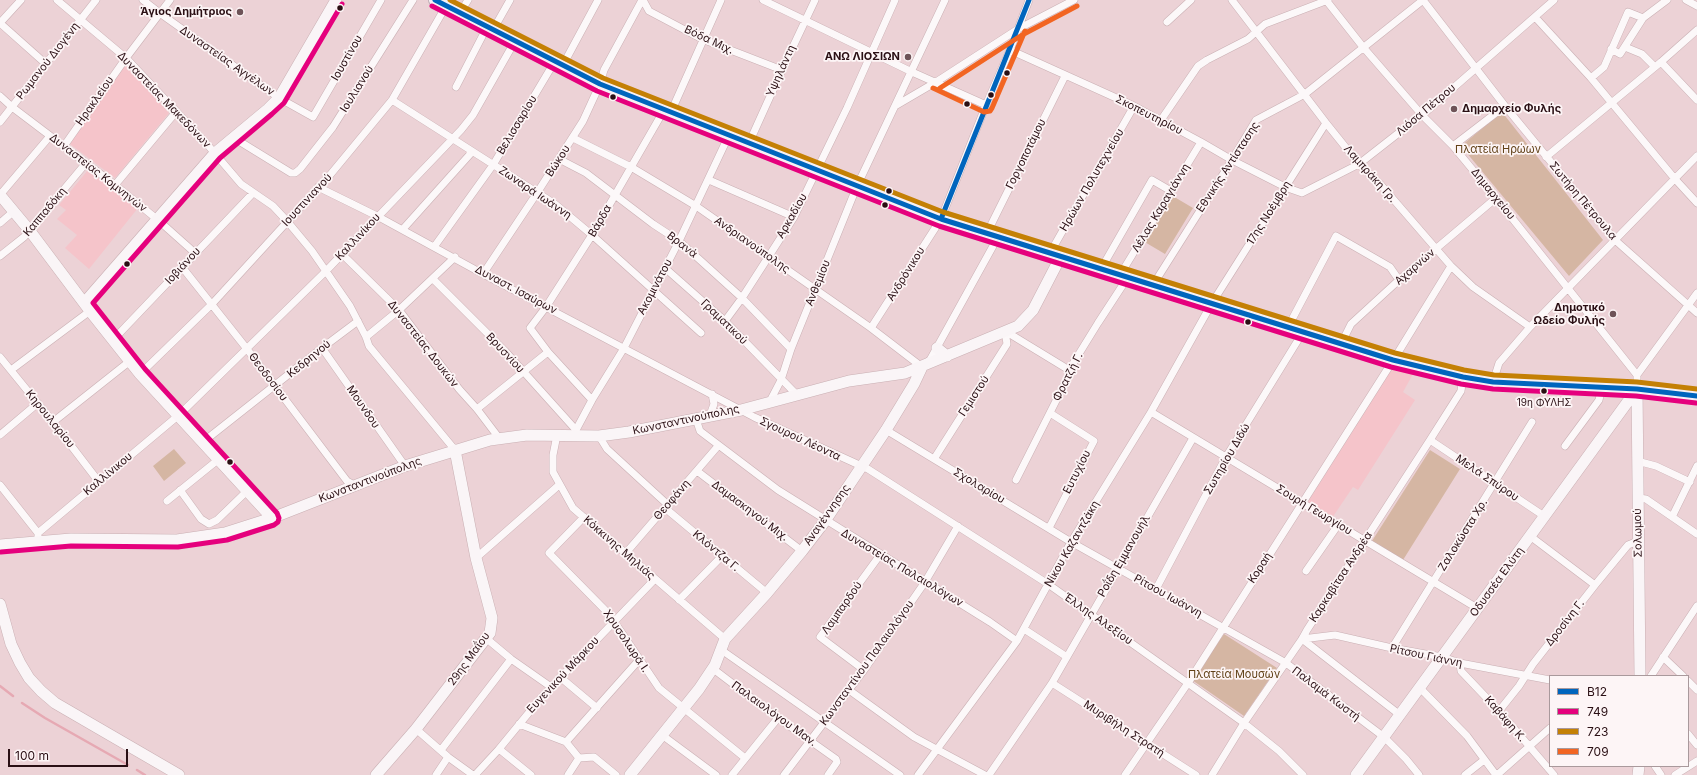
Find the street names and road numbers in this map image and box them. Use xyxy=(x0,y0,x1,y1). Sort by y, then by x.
street label: Ρωμανού Διογένη xyxy=(14,20,82,102)
street label: Δυναστείας Αγγέλων xyxy=(177,23,277,99)
street label: Βόδα Μιχ. xyxy=(682,23,736,57)
street label: Ιουστίνου xyxy=(329,33,365,83)
street label: Υψηλάντη xyxy=(764,43,798,99)
street label: Δυναστείας Μακεδόνων xyxy=(115,49,213,151)
street label: Ιουλιανού xyxy=(337,63,377,115)
street label: Ηρακλείου xyxy=(73,74,117,128)
street label: Λιόσα Πέτρου xyxy=(1394,81,1458,139)
street label: Σκοπευτηρίου xyxy=(1113,92,1185,138)
street label: Βελισσαρίου xyxy=(494,93,540,157)
street label: Γοργοποτάμου xyxy=(1003,117,1049,191)
street label: Εθνικής Αντίστασης xyxy=(1194,119,1262,215)
street label: Ηρώων Πολυτεχνείου xyxy=(1057,126,1127,234)
street label: Δυναστείας Κομνηνών xyxy=(47,131,149,215)
street label: Βώκου xyxy=(543,143,573,179)
street label: Λαμπράκη Γρ. xyxy=(1341,143,1399,205)
street label: Σωτήρη Πέτρουλα xyxy=(1546,159,1620,243)
street label: Λέλας Καραγιάννη xyxy=(1129,161,1193,255)
street label: Ζωναρά Ιωάννη xyxy=(496,164,574,222)
street label: Δημαρχείου xyxy=(1468,166,1518,222)
street label: Ιουστινιανού xyxy=(279,171,335,229)
street label: 17ης Νοέμβρη xyxy=(1244,179,1294,247)
street label: Καππαδόκη xyxy=(21,185,69,239)
street label: Αρκαδίου xyxy=(774,191,810,241)
street label: Βάρδα xyxy=(586,203,614,239)
street label: Καλλινίκου xyxy=(333,211,383,263)
street label: Ανδριανούπολης xyxy=(712,214,792,276)
street label: Βρανά xyxy=(664,229,700,261)
street label: Ιοβιάνου xyxy=(163,245,203,287)
street label: Ανδρόνικου xyxy=(884,245,928,303)
street label: Αχαρνών xyxy=(1392,246,1438,288)
street label: Ακομινάτου xyxy=(635,257,675,317)
street label: Ανθεμίου xyxy=(803,258,833,308)
street label: Δυναστ. Ισαύρων xyxy=(473,263,559,317)
street label: Γραματικού xyxy=(698,296,750,348)
street label: Δυναστείας Δουκών xyxy=(385,298,461,390)
street label: Βρυσνίου xyxy=(483,330,527,376)
street label: Κεδρηνού xyxy=(285,337,333,381)
street label: Θεοδοσίου xyxy=(246,350,290,404)
street label: Φρατζή Γ. xyxy=(1050,351,1086,403)
street label: Γεμιστού xyxy=(956,373,992,419)
street label: Μουνδου xyxy=(344,383,382,431)
street label: Κηρουλαρίου xyxy=(23,387,77,451)
street label: Κωνσταντινούπολης xyxy=(631,402,741,438)
street label: Σγουρού Λέοντα xyxy=(758,415,842,463)
street label: Σωτηρίου Διδώ xyxy=(1201,421,1253,497)
street label: Ευτυχίου xyxy=(1060,448,1094,496)
street label: Καλλίνικου xyxy=(81,450,135,498)
street label: Μελά Σπύρου xyxy=(1453,452,1521,504)
street label: Κωνσταντινούπολης xyxy=(317,454,423,506)
street label: Σχολαρίου xyxy=(951,465,1007,507)
street label: Θεοφάνη xyxy=(651,477,693,523)
street label: Δαμασκηνού Μιχ. xyxy=(709,478,791,544)
street label: Αναγέννησης xyxy=(801,482,853,548)
street label: Σουρή Γεωργίου xyxy=(1274,482,1354,538)
street label: Ζαλοκώστα Χρ. xyxy=(1436,497,1490,573)
street label: Νίκου Καζαντζάκη xyxy=(1042,499,1102,589)
street label: Σολωμού xyxy=(1631,508,1645,558)
street label: Κόκκινης Μηλιάς xyxy=(581,513,657,583)
street label: Ροΐδη Εμμανουήλ xyxy=(1095,513,1153,599)
street label: Δυναστείας Παλαιολόγων xyxy=(839,526,965,610)
street label: Κλόντζα Γ. xyxy=(690,528,742,574)
street label: Καρκαβίτσα Ανδρέα xyxy=(1307,529,1375,625)
street label: Οδυσσέα Ελύτη xyxy=(1467,544,1527,620)
street label: Κοραή xyxy=(1245,550,1275,586)
street label: Ρίτσου Ιωάννη xyxy=(1131,572,1205,620)
street label: Λαμπαρδού xyxy=(819,579,865,637)
street label: Έλλης Αλεξίου xyxy=(1061,590,1135,648)
street label: Δροσίνη Γ. xyxy=(1543,597,1587,649)
street label: Κωνσταντίνου Παλαιολόγου xyxy=(817,598,917,728)
street label: Χρυσολωρά Ι. xyxy=(600,607,652,675)
street label: 29ης Μαΐου xyxy=(445,630,493,688)
street label: Ευγενικού Μάρκου xyxy=(524,634,602,716)
street label: Ρίτσου Γιάννη xyxy=(1388,642,1464,670)
street label: Παλαμά Κωστή xyxy=(1289,664,1363,724)
street label: Παλαιολόγου Μαν. xyxy=(729,679,819,749)
street label: Καβάφη Κ. xyxy=(1482,693,1528,745)
street label: Μυριβήλη Στρατή xyxy=(1081,698,1167,760)

